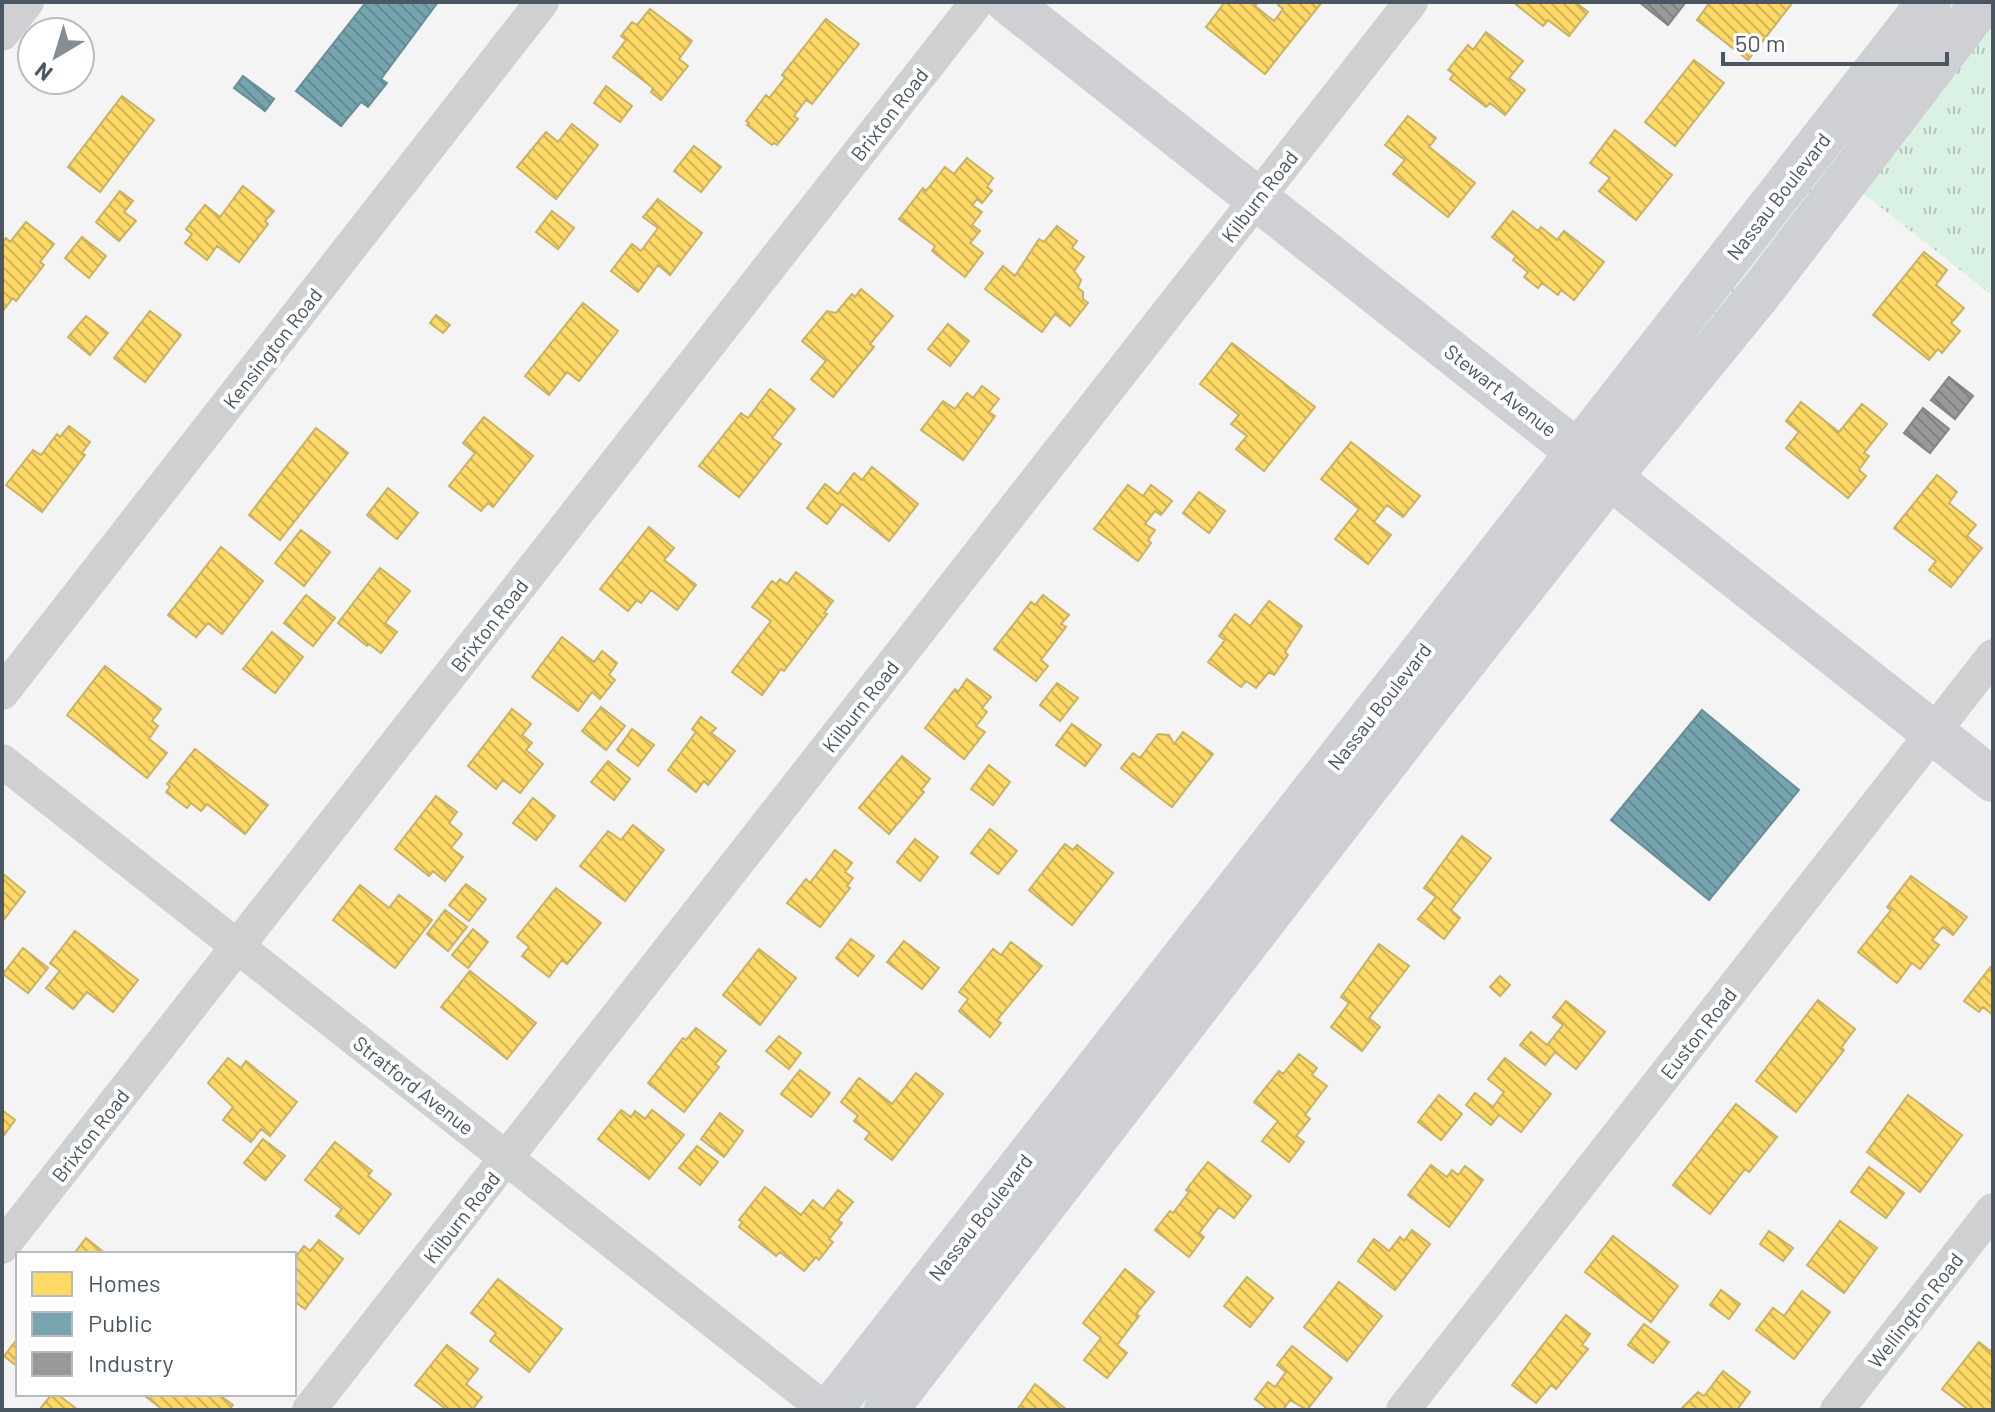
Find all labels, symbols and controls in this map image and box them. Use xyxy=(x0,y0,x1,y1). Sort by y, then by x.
north arrow xyxy=(16,16,96,96)
scale bar xyxy=(1723,16,1947,66)
text: 50 m xyxy=(1735,28,1786,57)
text: N xyxy=(29,58,57,87)
street label: Brixton Road xyxy=(845,63,933,165)
street label: Nassau Boulevard xyxy=(1721,128,1835,264)
street label: Kilburn Road xyxy=(1216,145,1302,247)
street label: Kensington Road xyxy=(217,283,327,413)
street label: Stewart Avenue xyxy=(1440,339,1562,441)
street label: Brixton Road xyxy=(445,574,533,676)
street label: Nassau Boulevard xyxy=(1322,638,1436,774)
street label: Kilburn Road xyxy=(817,655,903,757)
street label: Euston Road xyxy=(1655,983,1741,1083)
street label: Stratford Avenue xyxy=(349,1030,479,1140)
street label: Brixton Road xyxy=(46,1084,134,1186)
street label: Nassau Boulevard xyxy=(923,1149,1037,1285)
street label: Kilburn Road xyxy=(418,1166,504,1268)
street label: Wellington Road xyxy=(1862,1247,1968,1373)
legend xyxy=(16,1252,296,1396)
text: Homes xyxy=(88,1268,161,1297)
text: Public xyxy=(88,1308,152,1337)
text: Industry xyxy=(88,1348,174,1377)

